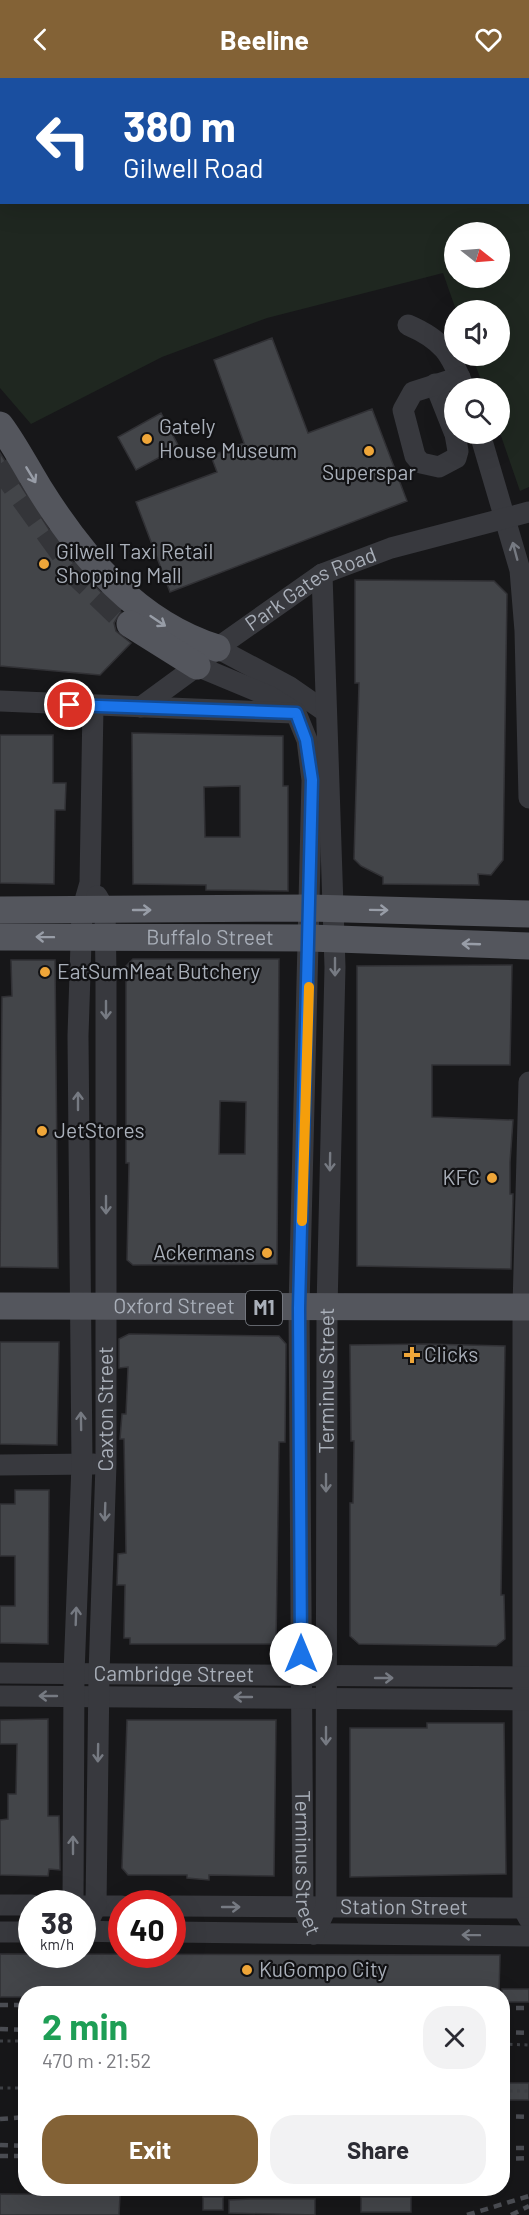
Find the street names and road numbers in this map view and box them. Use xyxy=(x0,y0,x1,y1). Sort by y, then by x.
street label: Park Gates Road xyxy=(240,541,379,635)
street label: Buffalo Street xyxy=(146,923,274,949)
road number: M1 xyxy=(246,1291,282,1325)
street label: Oxford Street xyxy=(113,1292,235,1317)
street label: Terminus Street xyxy=(313,1307,338,1454)
street label: Caxton Street xyxy=(92,1346,117,1472)
street label: Cambridge Street xyxy=(94,1660,254,1686)
street label: Terminus Street xyxy=(291,1790,327,1939)
street label: Station Street xyxy=(340,1893,468,1919)

